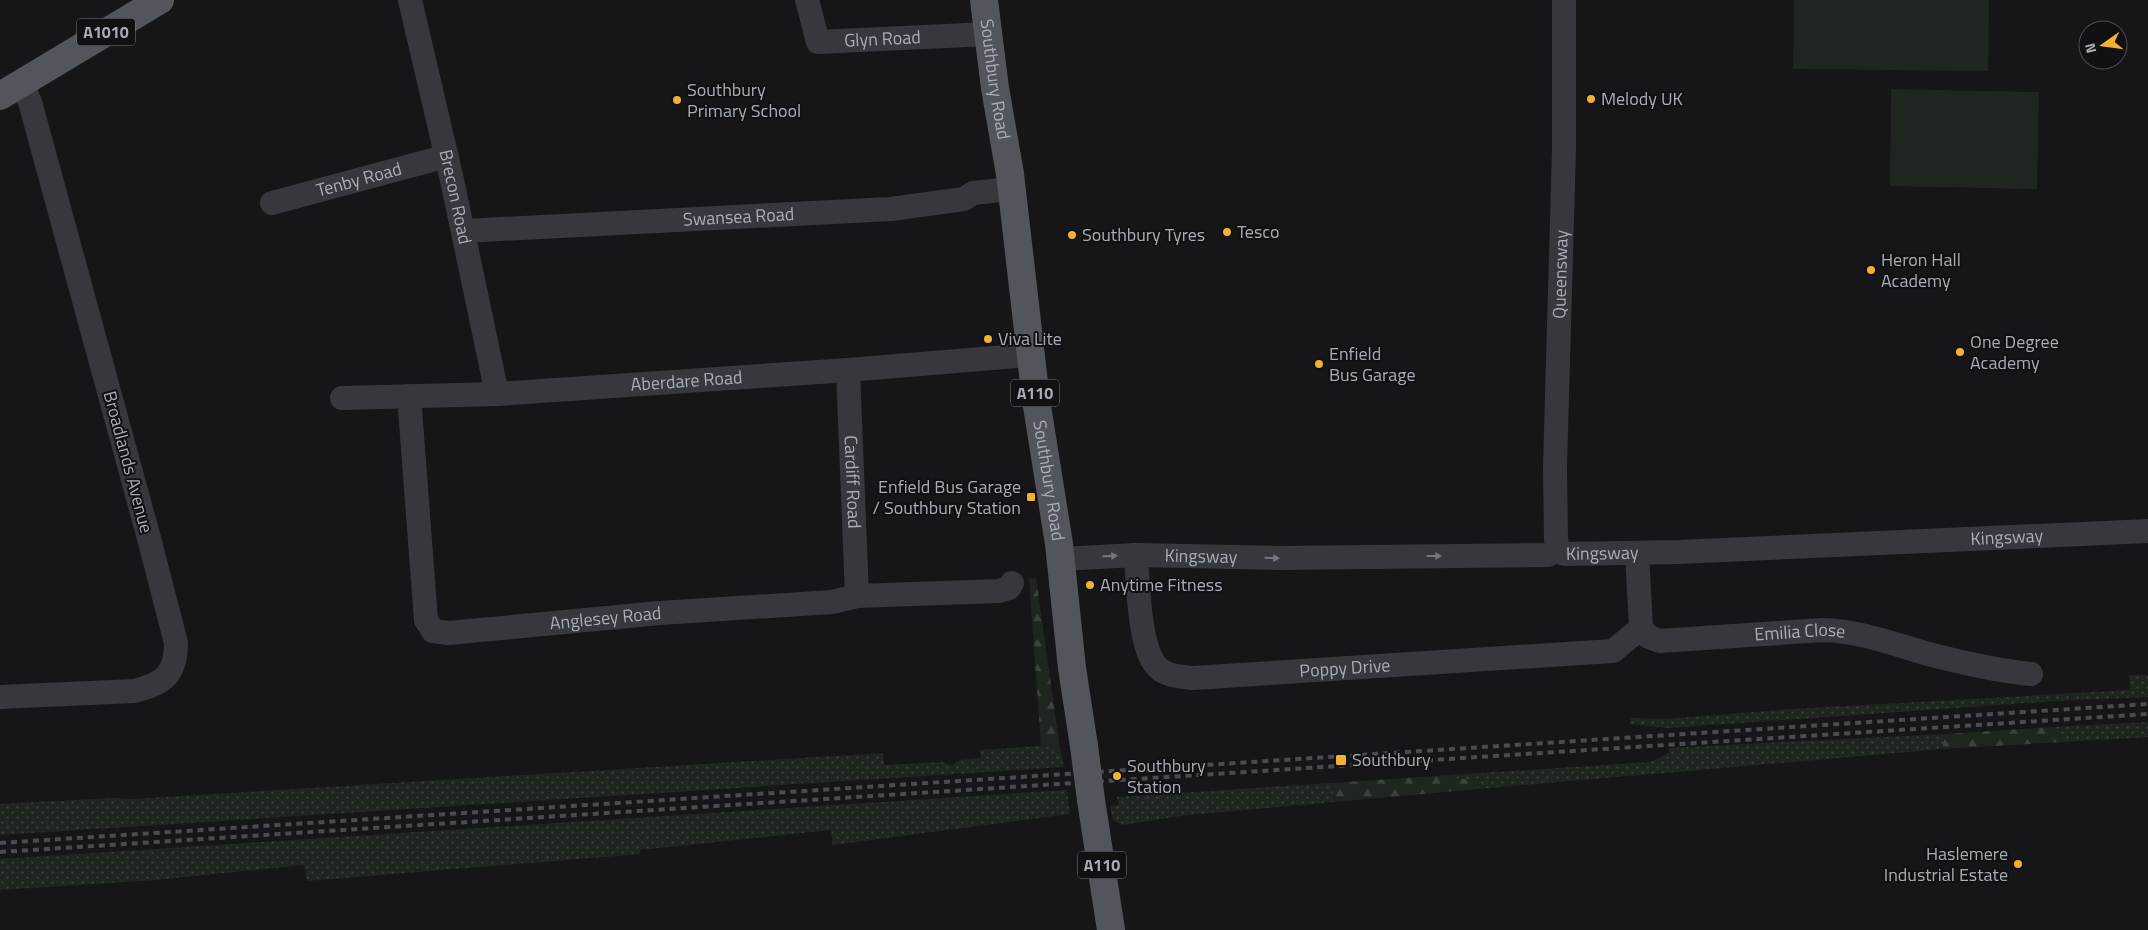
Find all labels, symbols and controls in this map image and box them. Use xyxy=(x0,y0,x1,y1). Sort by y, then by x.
street label: Southbury Road xyxy=(973,17,1018,142)
road number: A1010 xyxy=(77,18,135,46)
north arrow xyxy=(2078,20,2128,70)
street label: Glyn Road xyxy=(844,23,921,54)
text: N xyxy=(2079,41,2101,56)
place label: Southbury Primary School xyxy=(687,76,801,124)
place label: Melody UK xyxy=(1601,85,1683,112)
marker: Melody UK xyxy=(1585,93,1597,105)
marker: Southbury Primary School xyxy=(671,94,683,106)
street label: Brecon Road xyxy=(432,147,479,247)
street label: Tenby Road xyxy=(313,155,405,204)
street label: Swansea Road xyxy=(682,200,795,233)
place label: Tesco xyxy=(1237,218,1280,245)
place label: Southbury Tyres xyxy=(1082,221,1205,248)
marker: Tesco xyxy=(1221,226,1233,238)
marker: Southbury Tyres xyxy=(1066,229,1078,241)
street label: Queensway xyxy=(1545,229,1575,319)
place label: Heron Hall Academy xyxy=(1881,246,1961,294)
marker: Heron Hall Academy xyxy=(1865,264,1877,276)
place label: Viva Lite xyxy=(998,325,1062,352)
place label: One Degree Academy xyxy=(1970,328,2059,376)
marker: Viva Lite xyxy=(982,333,994,345)
place label: Enfield Bus Garage xyxy=(1329,340,1416,388)
marker: One Degree Academy xyxy=(1954,346,1966,358)
marker: Enfield Bus Garage xyxy=(1313,358,1325,370)
street label: Aberdare Road xyxy=(630,363,743,398)
road number: A110 xyxy=(1011,379,1059,406)
street label: Broadlands Avenue xyxy=(97,388,160,536)
street label: Southbury Road xyxy=(1026,418,1072,543)
street label: Cardiff Road xyxy=(838,435,868,529)
place label: Enfield Bus Garage / Southbury Station xyxy=(873,473,1021,521)
marker: Enfield Bus Garage / Southbury Station xyxy=(1025,491,1037,503)
street label: Kingsway xyxy=(1970,522,2044,552)
street label: Kingsway xyxy=(1566,539,1639,567)
street label: Kingsway xyxy=(1164,542,1238,570)
one-way arrow xyxy=(1102,552,1118,560)
one-way arrow xyxy=(1427,552,1443,560)
one-way arrow xyxy=(1264,554,1280,562)
place label: Anytime Fitness xyxy=(1100,571,1223,598)
marker: Anytime Fitness xyxy=(1084,579,1096,591)
street label: Anglesey Road xyxy=(548,599,662,636)
street label: Emilia Close xyxy=(1753,616,1847,648)
street label: Poppy Drive xyxy=(1299,651,1391,684)
place label: Southbury xyxy=(1352,746,1431,773)
place label: Southbury Station xyxy=(1127,752,1206,800)
marker: Southbury xyxy=(1334,753,1348,767)
marker: Southbury Station xyxy=(1111,770,1123,782)
place label: Haslemere Industrial Estate xyxy=(1884,840,2008,888)
road number: A110 xyxy=(1078,852,1126,878)
marker: Haslemere Industrial Estate xyxy=(2012,858,2024,870)

